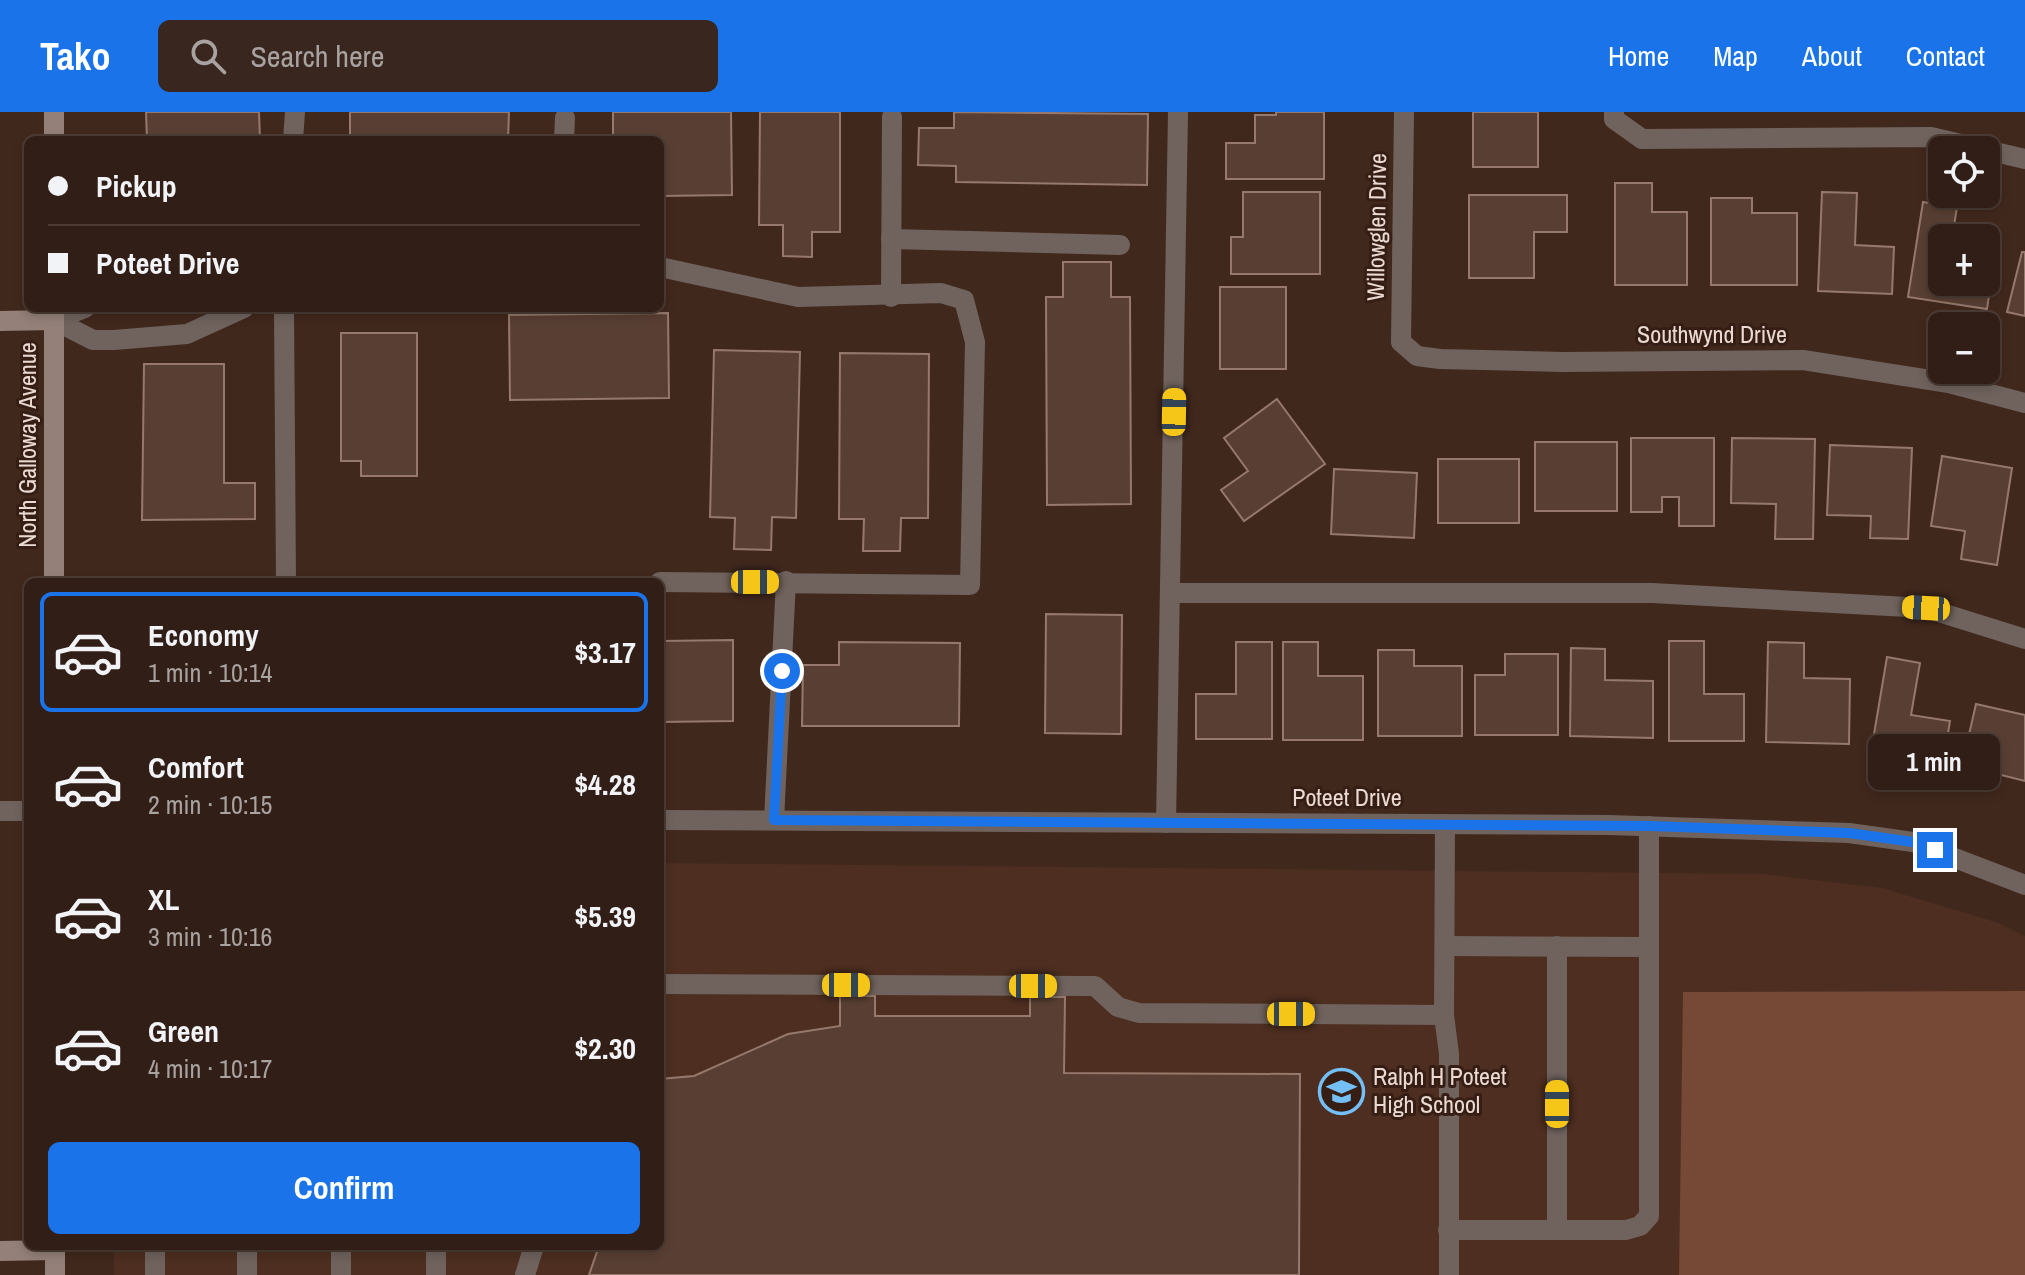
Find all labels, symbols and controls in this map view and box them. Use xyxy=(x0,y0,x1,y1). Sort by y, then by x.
search box xyxy=(158,20,718,92)
text: Tako xyxy=(40,31,110,82)
icon: search xyxy=(186,34,230,78)
text: Search here xyxy=(250,36,384,76)
text: Home xyxy=(1608,37,1669,75)
text: Map xyxy=(1713,37,1758,75)
text: About xyxy=(1802,37,1862,75)
text: Contact xyxy=(1906,37,1985,75)
map controls xyxy=(1928,136,2000,384)
button: locate xyxy=(1928,136,2000,208)
street label: Willowglen Drive xyxy=(1359,153,1393,301)
text: Pickup xyxy=(96,166,177,206)
button: + xyxy=(1928,224,2000,296)
text: Poteet Drive xyxy=(96,243,240,283)
button: − xyxy=(1928,312,2000,384)
street label: Southwynd Drive xyxy=(1637,318,1787,350)
street label: North Galloway Avenue xyxy=(11,342,43,548)
car xyxy=(1162,388,1186,436)
car xyxy=(731,570,779,594)
car xyxy=(1901,595,1951,621)
text: Economy xyxy=(148,615,259,655)
icon: car xyxy=(52,616,124,688)
text: $3.17 xyxy=(574,632,636,672)
route start xyxy=(764,653,800,689)
text: 1 min · 10:14 xyxy=(148,655,272,690)
callout: 1 min xyxy=(1869,734,2001,790)
text: 1 min xyxy=(1906,744,1962,779)
text: Comfort xyxy=(148,747,244,787)
icon: car xyxy=(52,748,124,820)
text: $4.28 xyxy=(574,764,636,804)
street label: Poteet Drive xyxy=(1292,781,1402,813)
text: 2 min · 10:15 xyxy=(148,787,272,822)
route end xyxy=(1917,832,1953,868)
text: XL xyxy=(148,879,179,919)
icon: car xyxy=(52,880,124,952)
text: $5.39 xyxy=(574,896,636,936)
text: 3 min · 10:16 xyxy=(148,919,272,954)
car xyxy=(822,973,870,997)
car xyxy=(1009,974,1057,998)
car xyxy=(1267,1002,1315,1026)
text: Green xyxy=(148,1011,219,1051)
icon: car xyxy=(52,1012,124,1084)
text: $2.30 xyxy=(574,1028,636,1068)
text: 4 min · 10:17 xyxy=(148,1051,272,1086)
place label: Ralph H Poteet High School xyxy=(1373,1060,1507,1120)
school or university icon: Ralph H Poteet High School xyxy=(1318,1067,1366,1115)
car xyxy=(1545,1080,1569,1128)
button: Confirm xyxy=(48,1142,640,1234)

